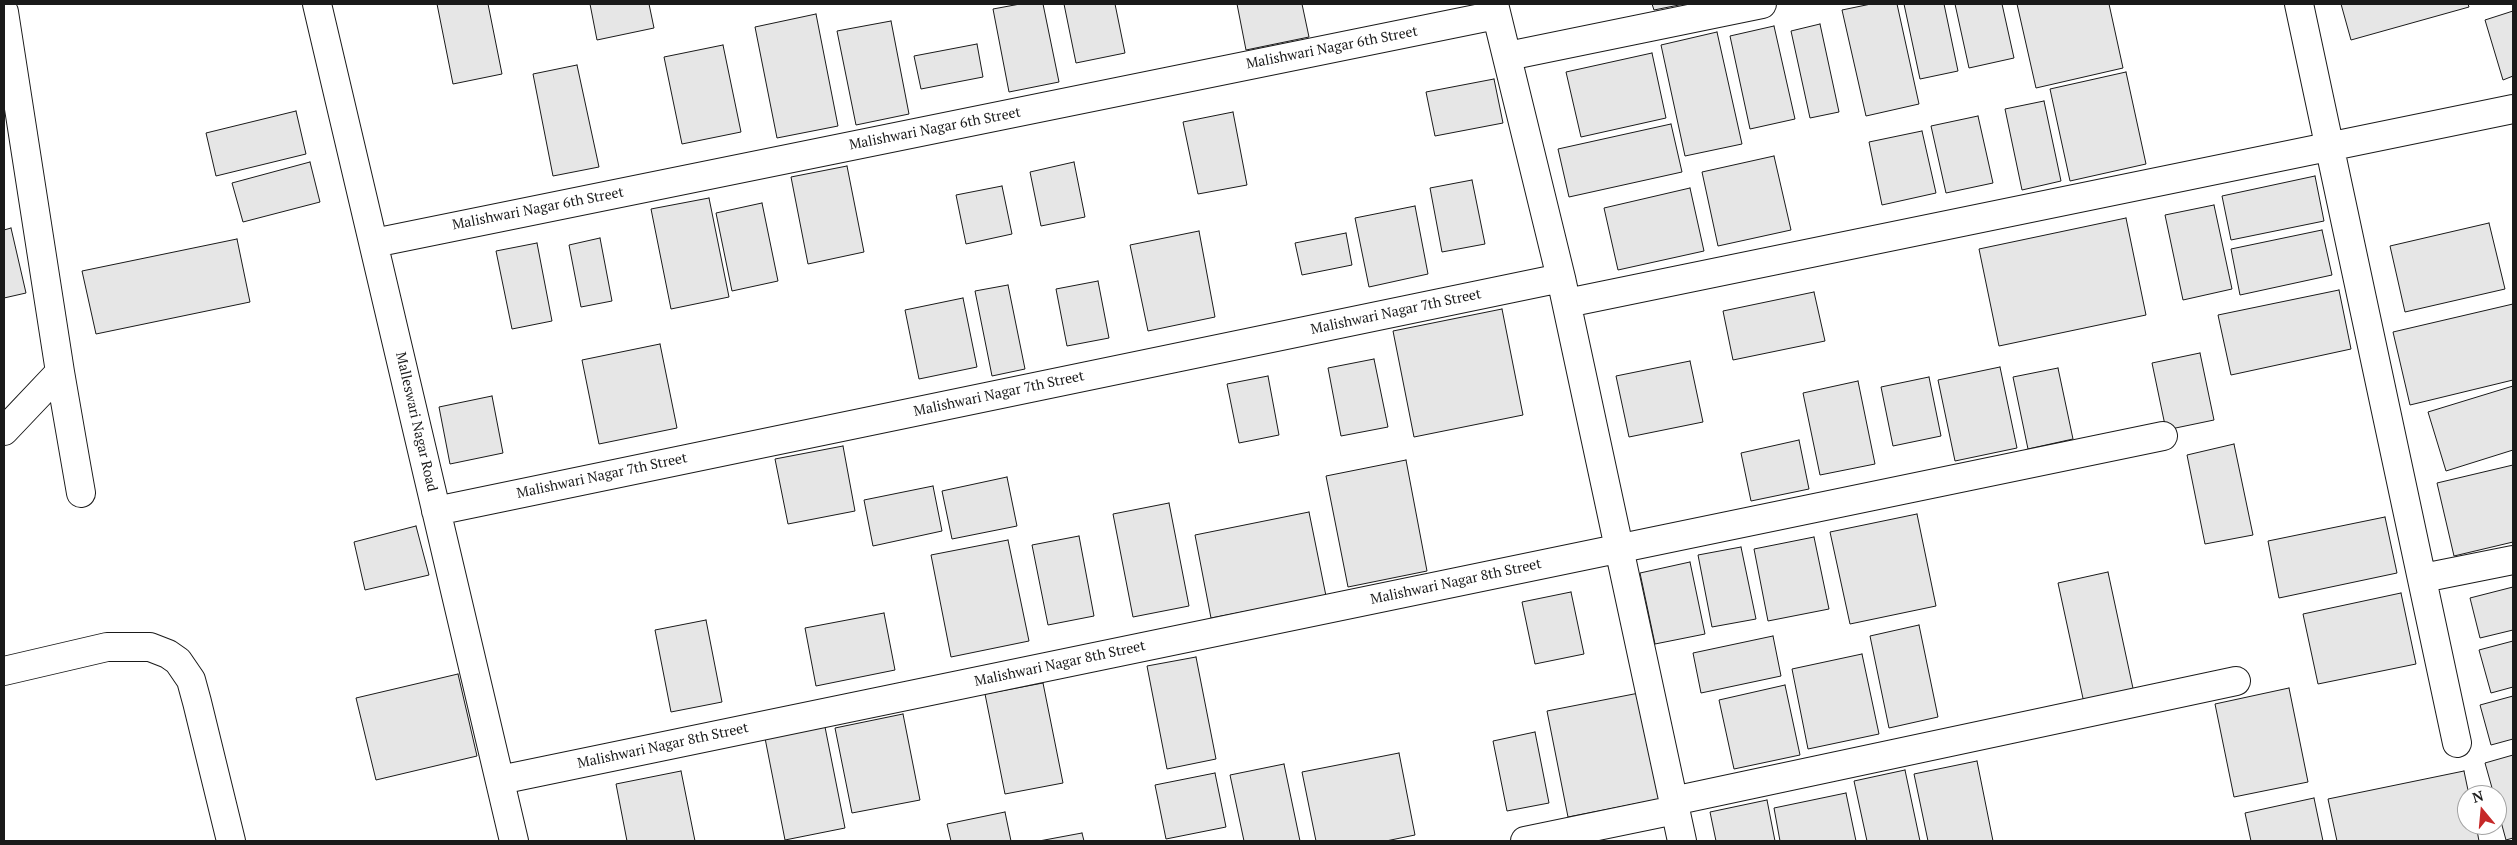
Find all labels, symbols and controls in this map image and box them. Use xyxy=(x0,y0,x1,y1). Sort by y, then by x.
street label: Malishwari Nagar 6th Street xyxy=(1245,23,1419,73)
street label: Malishwari Nagar 6th Street xyxy=(848,104,1022,154)
street label: Malishwari Nagar 6th Street xyxy=(451,184,625,234)
street label: Malishwari Nagar 7th Street xyxy=(1309,286,1483,338)
street label: Malleswari Nagar Road xyxy=(392,351,440,493)
street label: Malishwari Nagar 7th Street xyxy=(912,368,1086,420)
street label: Malishwari Nagar 7th Street xyxy=(515,450,689,502)
street label: Malishwari Nagar 8th Street xyxy=(1369,556,1543,608)
street label: Malishwari Nagar 8th Street xyxy=(973,638,1147,690)
street label: Malishwari Nagar 8th Street xyxy=(576,720,750,772)
north arrow xyxy=(2457,785,2507,835)
text: N xyxy=(2470,785,2486,807)

